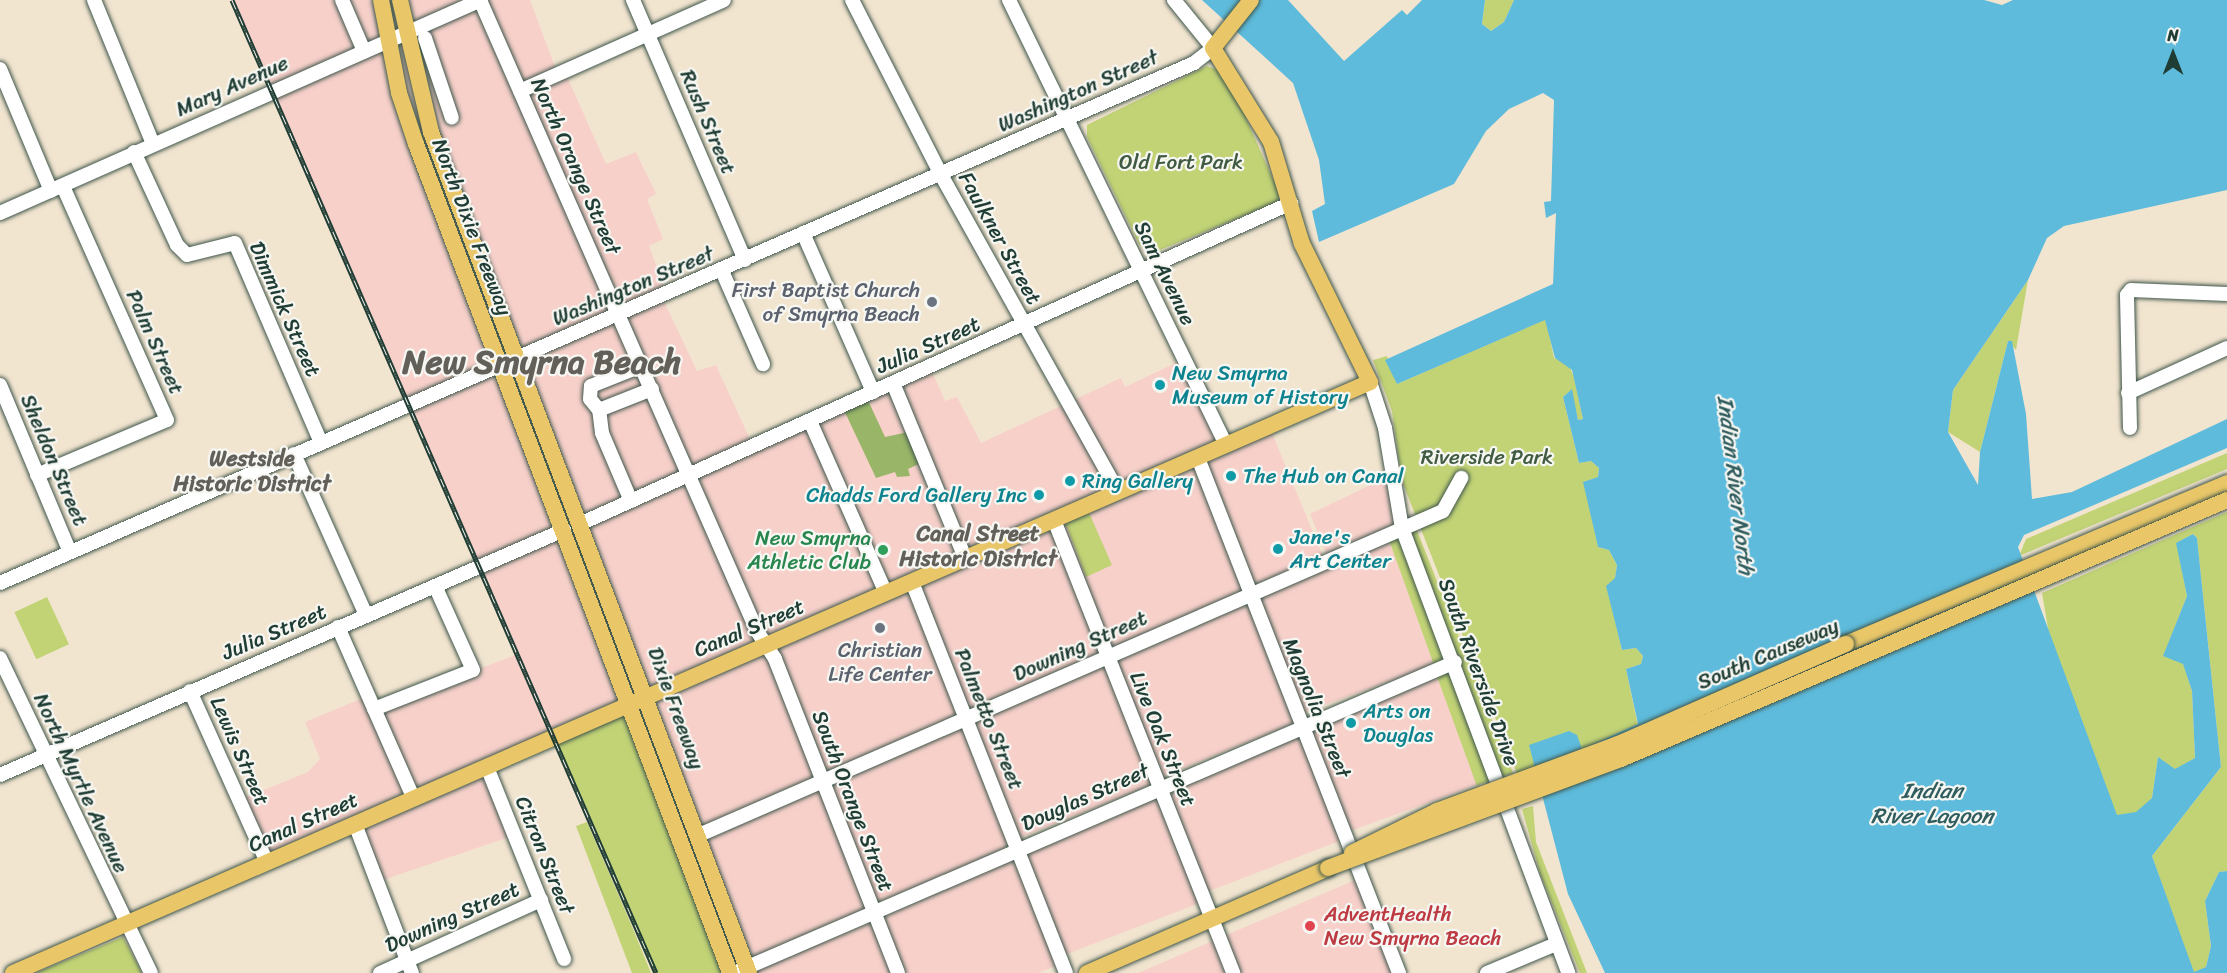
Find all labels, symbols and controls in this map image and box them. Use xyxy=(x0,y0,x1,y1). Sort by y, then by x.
text: N xyxy=(2167,21,2179,50)
north arrow xyxy=(2143,24,2203,84)
street label: Washington Street xyxy=(994,44,1162,138)
street label: Mary Avenue xyxy=(172,50,292,122)
street label: Rush Street xyxy=(675,66,741,178)
street label: North Orange Street xyxy=(526,73,626,259)
street label: North Dixie Freeway xyxy=(427,135,517,319)
park label: Old Fort Park xyxy=(1119,149,1243,175)
street label: Faulkner Street xyxy=(953,168,1047,308)
street label: Sam Avenue xyxy=(1129,217,1201,329)
street label: Dimmick Street xyxy=(244,238,326,380)
street label: Washington Street xyxy=(549,241,717,331)
place label: First Baptist Church of Smyrna Beach xyxy=(732,277,920,327)
street label: Palm Street xyxy=(121,286,189,398)
marker: First Baptist Church of Smyrna Beach xyxy=(925,295,939,309)
street label: Julia Street xyxy=(873,311,983,379)
district label: New Smyrna Beach xyxy=(403,343,681,383)
place label: New Smyrna Museum of History xyxy=(1172,360,1349,410)
marker: New Smyrna Museum of History xyxy=(1153,378,1167,392)
street label: Sheldon Street xyxy=(15,390,93,530)
water label: Indian River North xyxy=(1712,394,1760,576)
park label: Riverside Park xyxy=(1421,444,1553,470)
district label: Westside Historic District xyxy=(173,445,331,496)
place label: The Hub on Canal xyxy=(1243,463,1404,489)
place label: Ring Gallery xyxy=(1082,468,1194,494)
marker: The Hub on Canal xyxy=(1224,469,1238,483)
marker: Ring Gallery xyxy=(1063,474,1077,488)
place label: Chadds Ford Gallery Inc xyxy=(806,482,1027,508)
marker: Chadds Ford Gallery Inc xyxy=(1032,488,1046,502)
district label: Canal Street Historic District xyxy=(899,520,1057,572)
place label: Jane's Art Center xyxy=(1290,524,1391,574)
place label: New Smyrna Athletic Club xyxy=(748,525,871,575)
marker: Jane's Art Center xyxy=(1271,542,1285,556)
marker: New Smyrna Athletic Club xyxy=(876,543,890,557)
street label: South Riverside Drive xyxy=(1433,575,1525,769)
street label: Canal Street xyxy=(690,593,808,663)
street label: Julia Street xyxy=(218,599,330,665)
street label: Downing Street xyxy=(1009,605,1151,687)
street label: South Causeway xyxy=(1693,613,1843,695)
marker: Christian Life Center xyxy=(873,621,887,635)
street label: Magnolia Street xyxy=(1277,634,1357,782)
place label: Christian Life Center xyxy=(828,637,932,687)
street label: Dixie Freeway xyxy=(642,644,710,772)
street label: Palmetto Street xyxy=(949,645,1029,793)
street label: Live Oak Street xyxy=(1124,668,1202,810)
street label: North Myrtle Avenue xyxy=(29,690,133,876)
street label: Lewis Street xyxy=(205,692,275,810)
place label: Arts on Douglas xyxy=(1363,698,1433,748)
street label: South Orange Street xyxy=(807,707,899,895)
marker: Arts on Douglas xyxy=(1344,716,1358,730)
street label: Douglas Street xyxy=(1017,758,1153,836)
water label: Indian River Lagoon xyxy=(1871,777,1993,828)
street label: Canal Street xyxy=(244,786,362,858)
street label: Citron Street xyxy=(510,792,580,918)
street label: Downing Street xyxy=(381,876,523,958)
place label: AdventHealth New Smyrna Beach xyxy=(1324,901,1502,951)
marker: AdventHealth New Smyrna Beach xyxy=(1301,917,1319,935)

